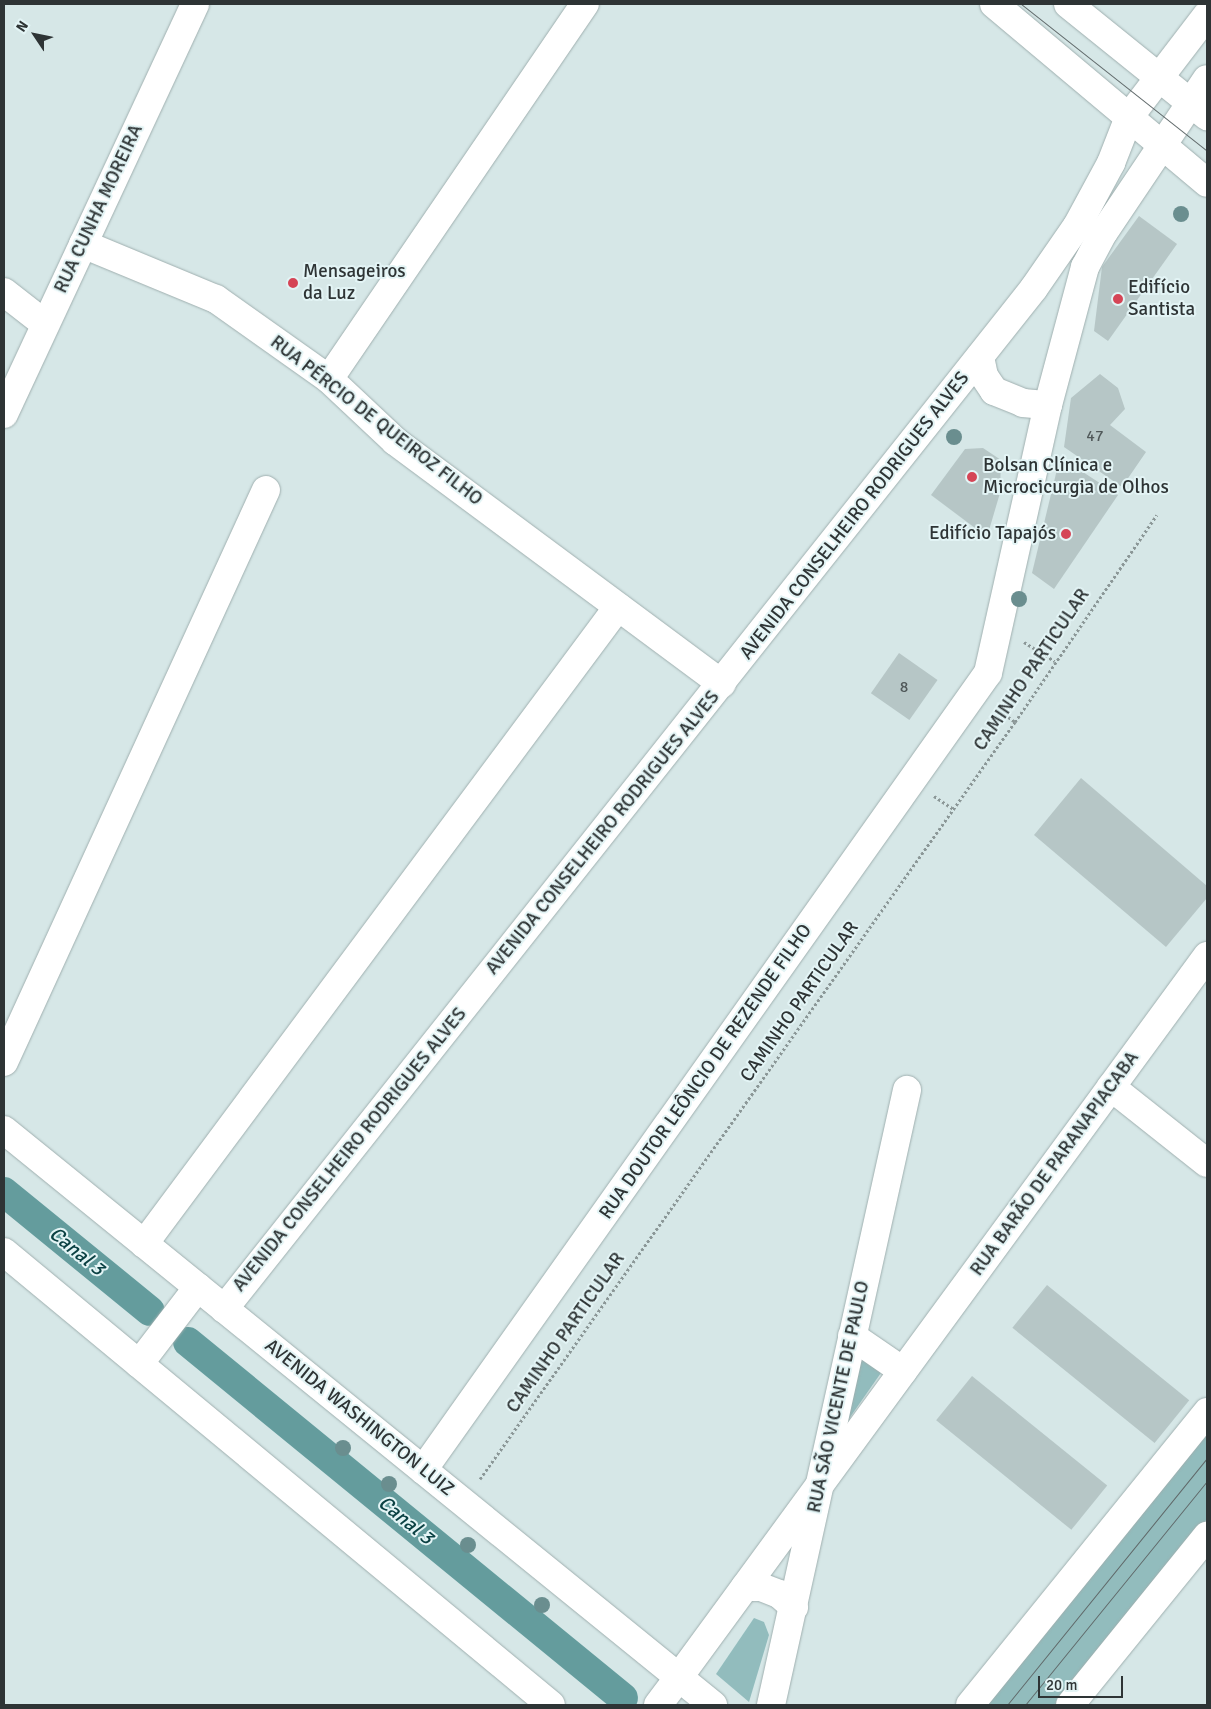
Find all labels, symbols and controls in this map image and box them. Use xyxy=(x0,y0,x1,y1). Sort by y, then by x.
north arrow xyxy=(10,10,60,60)
text: N xyxy=(12,18,32,35)
street label: RUA CUNHA MOREIRA xyxy=(50,121,148,297)
place label: Mensageiros da Luz xyxy=(303,261,406,305)
marker: Mensageiros da Luz xyxy=(287,277,299,289)
place label: Edifício Santista xyxy=(1128,277,1195,321)
marker: Edifício Santista xyxy=(1112,293,1124,305)
street label: RUA PÉRCIO DE QUEIROZ FILHO xyxy=(265,331,487,511)
street label: AVENIDA CONSELHEIRO RODRIGUES ALVES xyxy=(736,368,974,664)
house number: 47 xyxy=(1086,426,1104,446)
place label: Bolsan Clínica e Microcicurgia de Olhos xyxy=(983,455,1169,499)
marker: Bolsan Clínica e Microcicurgia de Olhos xyxy=(965,470,979,484)
place label: Edifício Tapajós xyxy=(929,523,1056,545)
marker: Edifício Tapajós xyxy=(1060,528,1072,540)
street label: CAMINHO PARTICULAR xyxy=(969,585,1095,755)
house number: 8 xyxy=(900,677,908,697)
street label: AVENIDA CONSELHEIRO RODRIGUES ALVES xyxy=(481,686,725,980)
street label: CAMINHO PARTICULAR xyxy=(736,917,864,1087)
street label: RUA DOUTOR LEÔNCIO DE REZENDE FILHO xyxy=(595,920,817,1224)
street label: AVENIDA CONSELHEIRO RODRIGUES ALVES xyxy=(228,1003,472,1297)
street label: RUA BARÃO DE PARANAPIACABA xyxy=(966,1047,1144,1281)
water label: Canal 3 xyxy=(45,1221,109,1281)
street label: CAMINHO PARTICULAR xyxy=(502,1248,630,1418)
street label: RUA SÃO VICENTE DE PAULO xyxy=(803,1279,875,1515)
street label: AVENIDA WASHINGTON LUIZ xyxy=(260,1335,458,1501)
water label: Canal 3 xyxy=(374,1490,438,1550)
scale bar xyxy=(1041,1666,1126,1698)
text: 20 m xyxy=(1046,1676,1077,1694)

